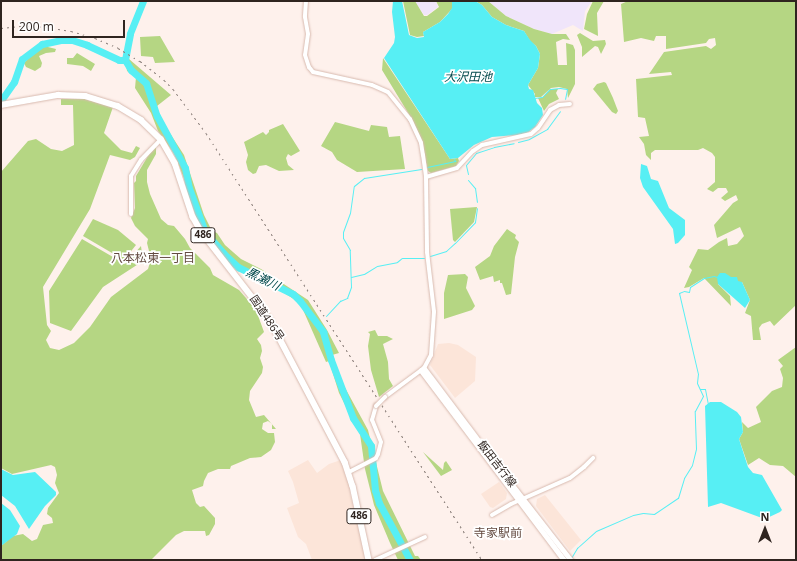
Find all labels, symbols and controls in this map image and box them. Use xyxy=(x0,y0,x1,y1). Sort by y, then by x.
scale bar xyxy=(14,12,127,38)
text: 200 m xyxy=(19,18,54,35)
water label: 大沢田池 xyxy=(444,70,492,84)
road number: 486 xyxy=(190,227,216,243)
district label: 八本松東一丁目 xyxy=(111,251,195,265)
water label: 黒瀬川 xyxy=(244,265,282,293)
street label: 国道486号 xyxy=(247,293,287,343)
street label: 飯田吉行線 xyxy=(475,438,519,490)
road number: 486 xyxy=(346,508,372,524)
north arrow xyxy=(745,509,785,549)
text: N xyxy=(761,509,769,524)
district label: 寺家駅前 xyxy=(474,526,522,540)

